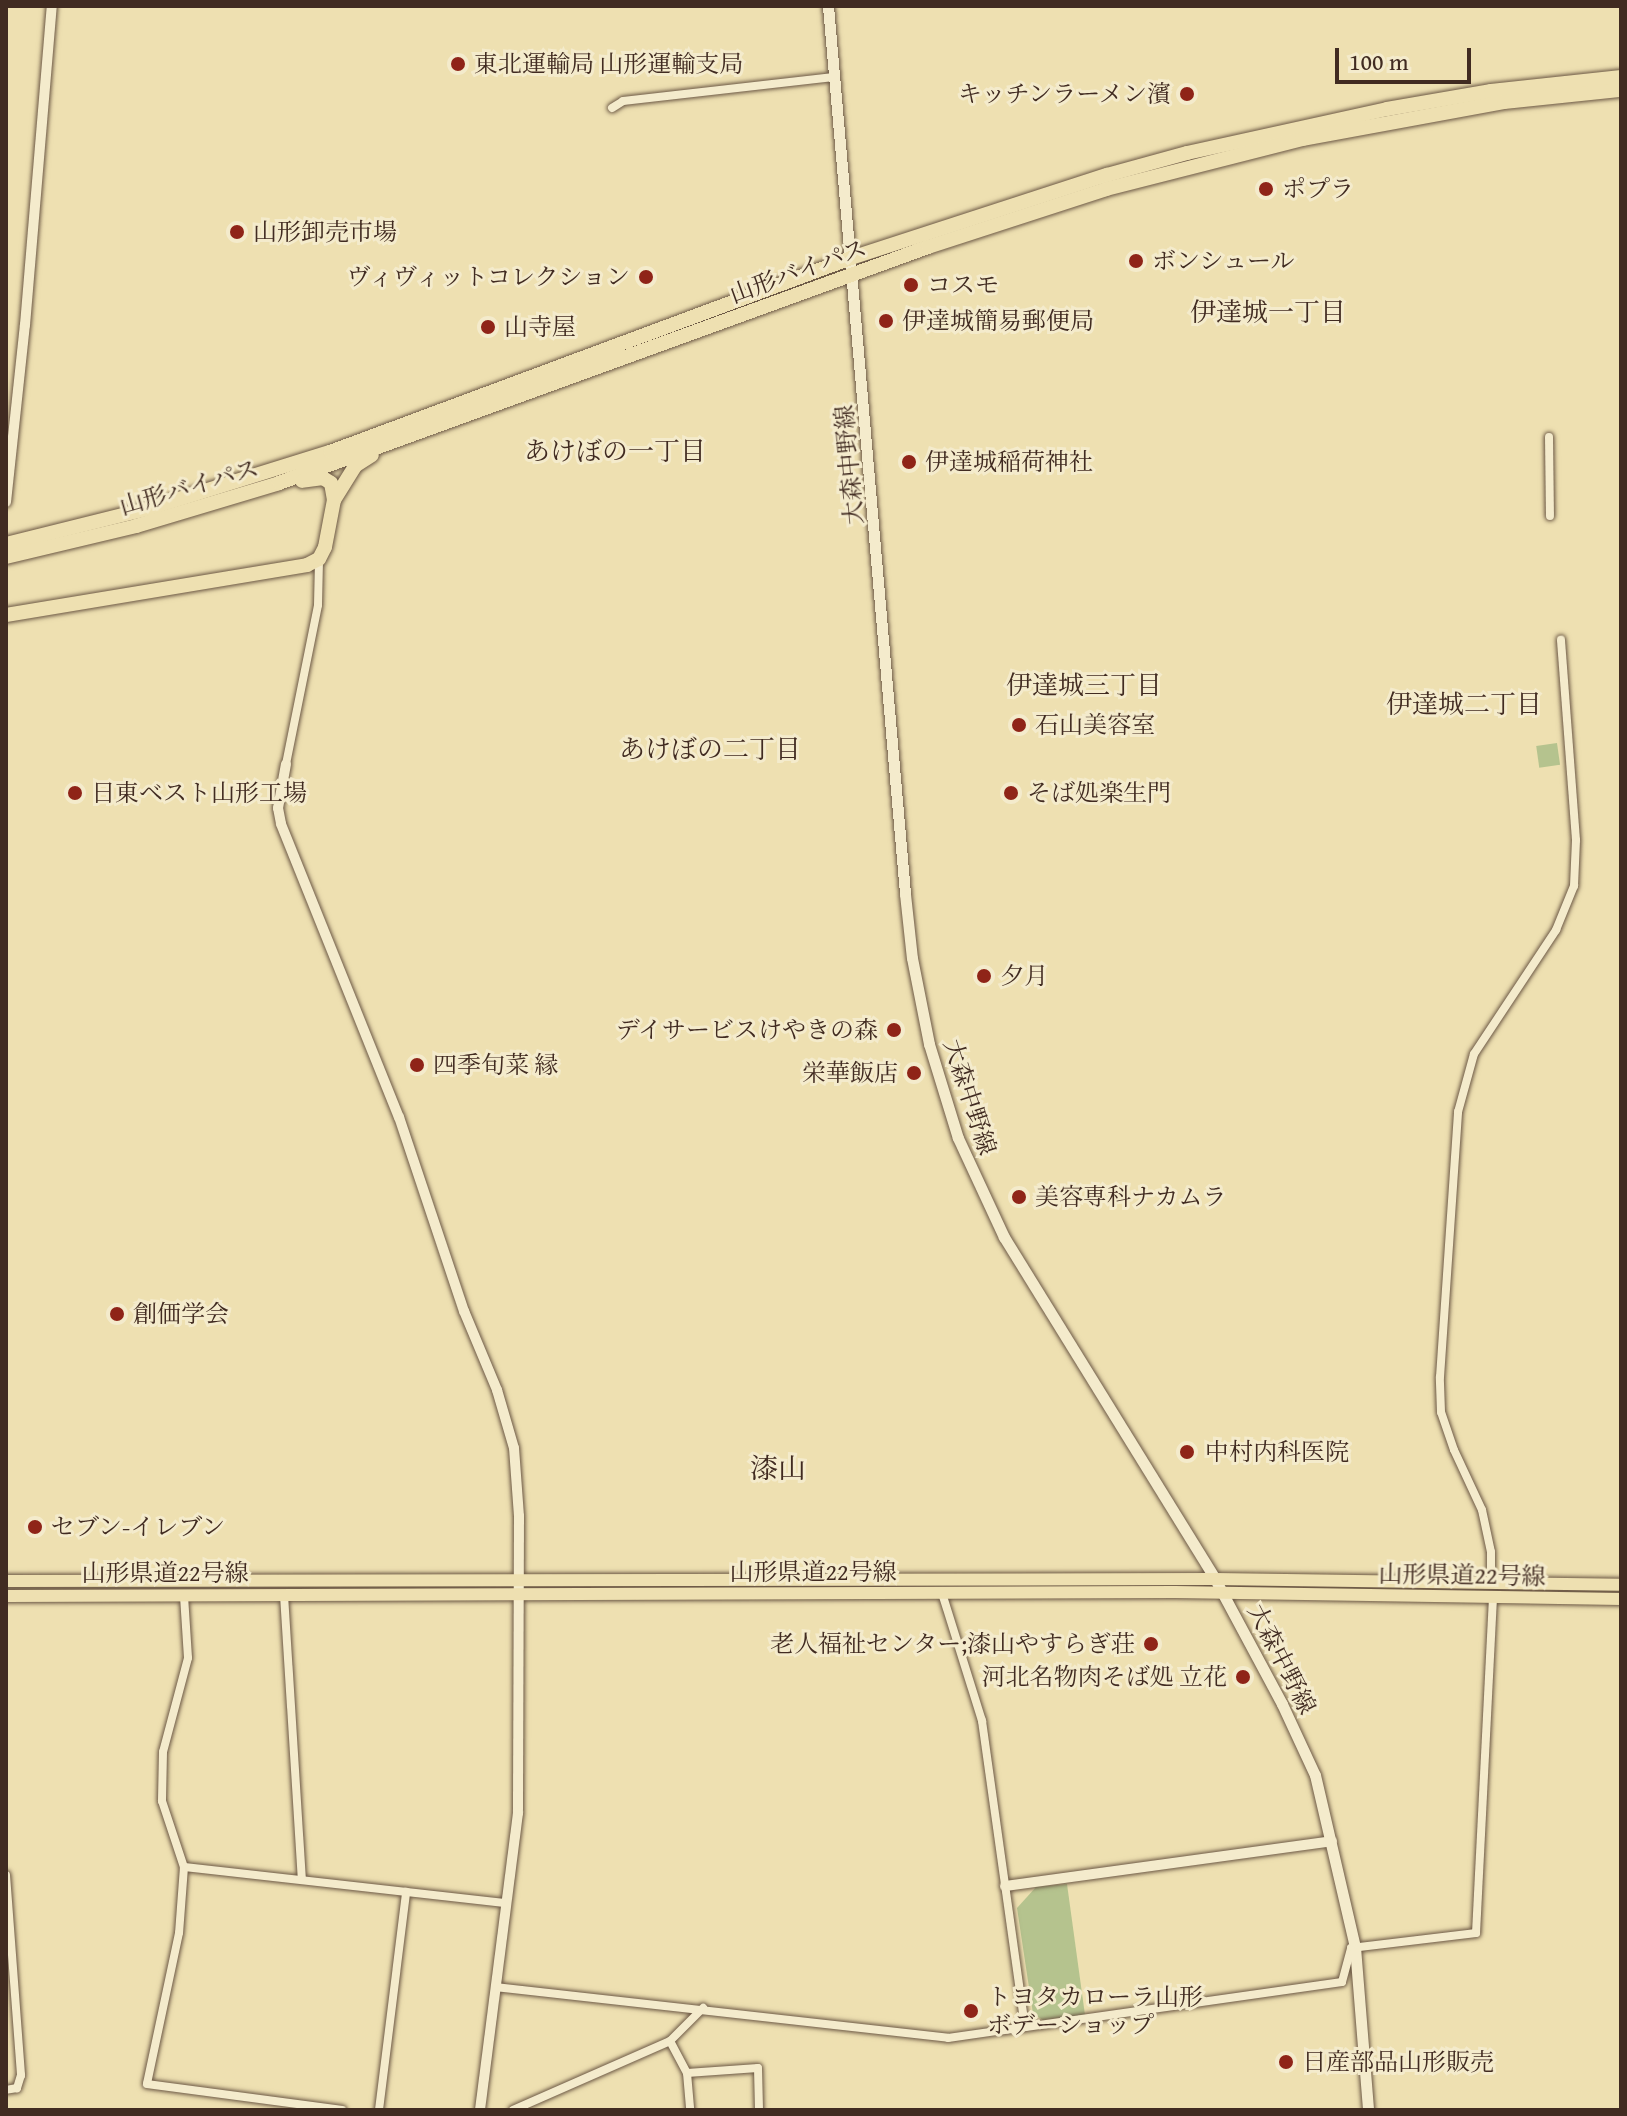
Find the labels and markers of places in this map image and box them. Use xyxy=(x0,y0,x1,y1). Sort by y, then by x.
place label: 東北運輸局 山形運輸支局 xyxy=(474,50,743,78)
marker: 東北運輸局 山形運輸支局 xyxy=(449,55,467,73)
place label: キッチンラーメン濱 xyxy=(955,80,1171,108)
marker: キッチンラーメン濱 xyxy=(1178,85,1196,103)
place label: ポプラ xyxy=(1282,175,1354,203)
marker: ポプラ xyxy=(1257,180,1275,198)
place label: 山形卸売市場 xyxy=(253,218,397,246)
marker: 山形卸売市場 xyxy=(228,223,246,241)
place label: ボンシュール xyxy=(1152,247,1296,275)
marker: ボンシュール xyxy=(1127,252,1145,270)
place label: ヴィヴィットコレクション xyxy=(342,263,630,291)
marker: ヴィヴィットコレクション xyxy=(637,268,655,286)
place label: コスモ xyxy=(927,271,999,299)
marker: コスモ xyxy=(902,276,920,294)
place label: 伊達城簡易郵便局 xyxy=(902,307,1094,335)
marker: 伊達城簡易郵便局 xyxy=(877,312,895,330)
place label: 山寺屋 xyxy=(504,313,576,341)
marker: 山寺屋 xyxy=(479,318,497,336)
place label: 伊達城稲荷神社 xyxy=(925,448,1093,476)
marker: 伊達城稲荷神社 xyxy=(900,453,918,471)
place label: 石山美容室 xyxy=(1035,711,1155,739)
marker: 石山美容室 xyxy=(1010,716,1028,734)
place label: 日東ベスト山形工場 xyxy=(91,779,307,807)
place label: そば処楽生門 xyxy=(1027,779,1171,807)
marker: 日東ベスト山形工場 xyxy=(66,784,84,802)
marker: そば処楽生門 xyxy=(1002,784,1020,802)
place label: 夕月 xyxy=(1000,962,1048,990)
marker: 夕月 xyxy=(975,967,993,985)
place label: デイサービスけやきの森 xyxy=(614,1016,878,1044)
marker: デイサービスけやきの森 xyxy=(885,1021,903,1039)
place label: 四季旬菜 縁 xyxy=(433,1051,558,1079)
marker: 四季旬菜 縁 xyxy=(408,1056,426,1074)
place label: 栄華飯店 xyxy=(802,1059,898,1087)
marker: 栄華飯店 xyxy=(905,1064,923,1082)
place label: 美容専科ナカムラ xyxy=(1035,1183,1227,1211)
marker: 美容専科ナカムラ xyxy=(1010,1188,1028,1206)
place label: 創価学会 xyxy=(133,1300,229,1328)
marker: 創価学会 xyxy=(108,1305,126,1323)
place label: 中村内科医院 xyxy=(1205,1438,1349,1466)
marker: 中村内科医院 xyxy=(1176,1441,1198,1463)
place label: セブン-イレブン xyxy=(51,1513,227,1541)
marker: セブン-イレブン xyxy=(26,1518,44,1536)
place label: 老人福祉センター;漆山やすらぎ荘 xyxy=(769,1630,1135,1658)
marker: 老人福祉センター;漆山やすらぎ荘 xyxy=(1142,1635,1160,1653)
place label: 河北名物肉そば処 立花 xyxy=(982,1663,1227,1691)
marker: 河北名物肉そば処 立花 xyxy=(1234,1668,1252,1686)
place label: トヨタカローラ山形 ボデーショップ xyxy=(987,1983,1203,2039)
marker: トヨタカローラ山形 ボデーショップ xyxy=(962,2002,980,2020)
place label: 日産部品山形販売 xyxy=(1302,2048,1494,2076)
marker: 日産部品山形販売 xyxy=(1277,2053,1295,2071)

